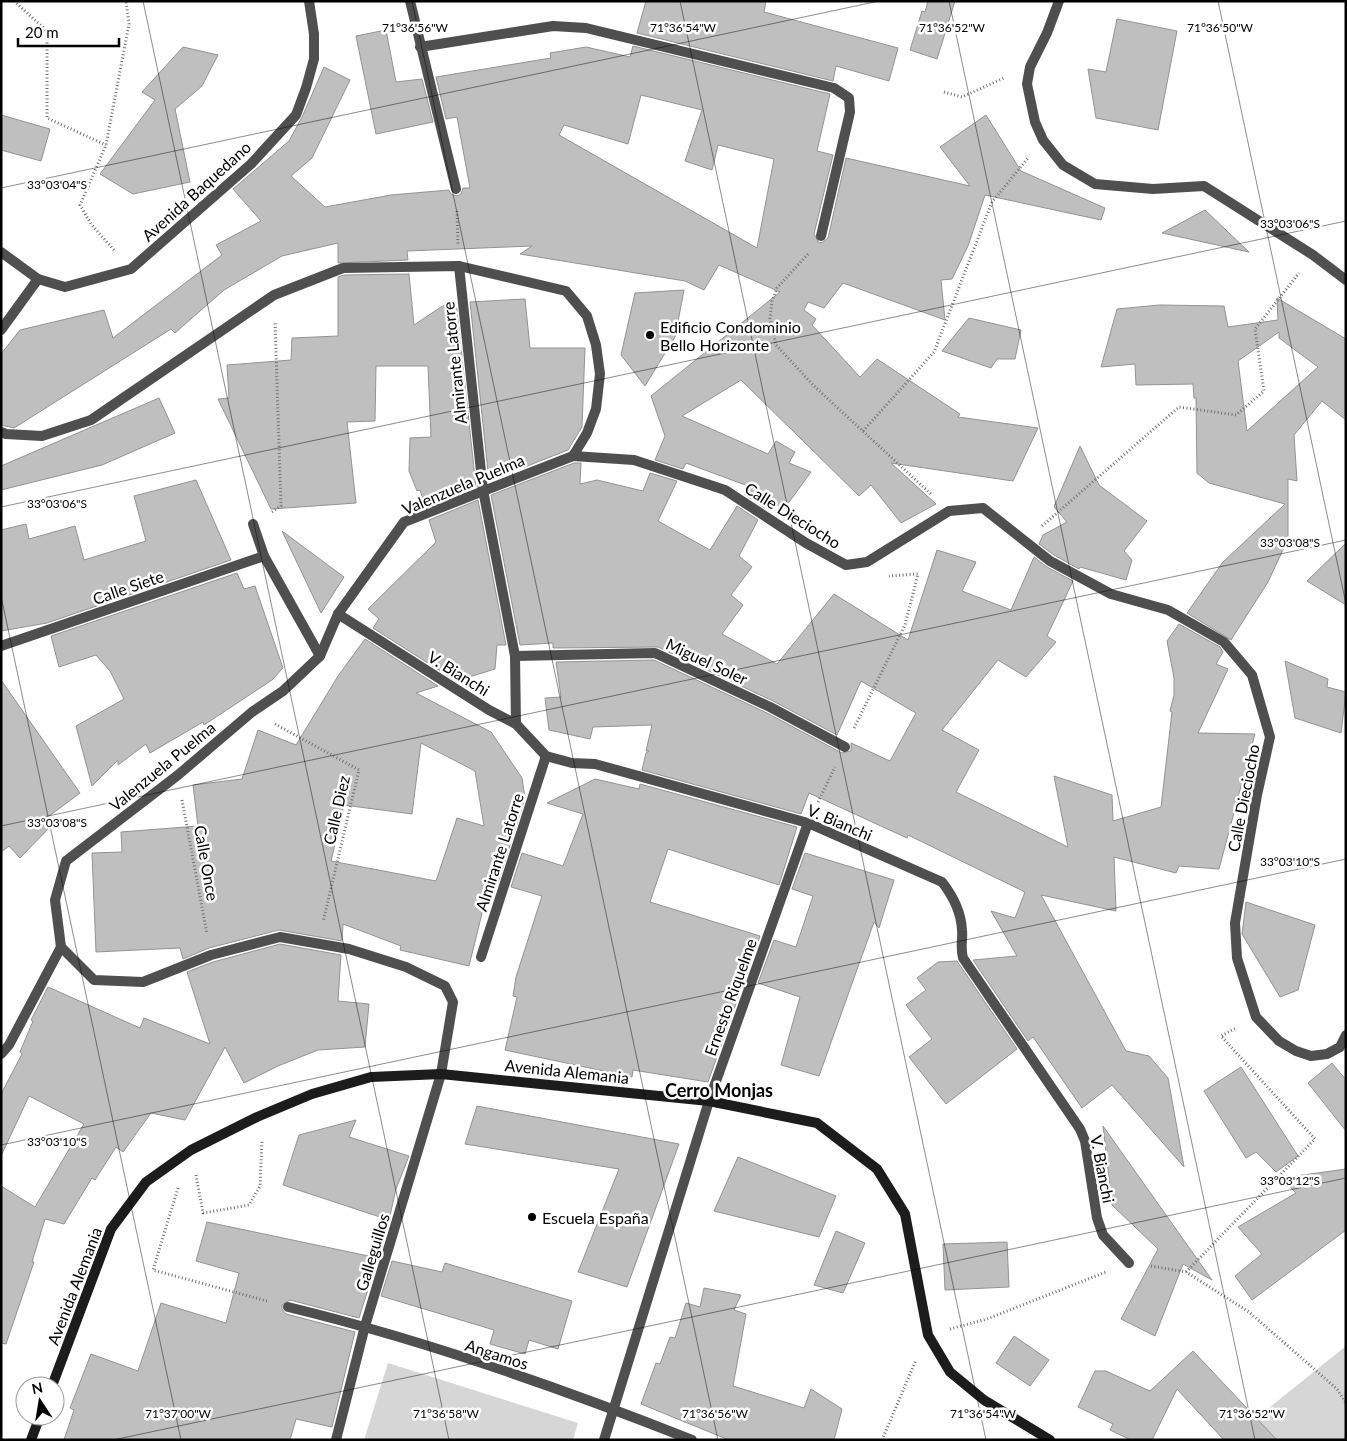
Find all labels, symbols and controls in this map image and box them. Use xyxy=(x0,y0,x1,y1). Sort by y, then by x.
scale bar xyxy=(18,15,119,47)
text: 71°36'56"W xyxy=(382,20,449,35)
text: 71°36'54"W xyxy=(650,20,717,35)
text: 71°36'52"W xyxy=(919,20,986,35)
text: 71°36'50"W xyxy=(1187,20,1254,35)
text: 20 m xyxy=(25,23,59,41)
street label: Avenida Baquedano xyxy=(138,137,254,245)
text: 33°03'04"S xyxy=(27,177,87,192)
text: 33°03'06"S xyxy=(1260,216,1320,231)
street label: Almirante Latorre xyxy=(438,301,470,425)
place label: Edificio Condominio Bello Horizonte xyxy=(660,317,801,354)
marker: Edificio Condominio Bello Horizonte xyxy=(644,329,656,341)
street label: Valenzuela Puelma xyxy=(399,450,527,518)
street label: Calle Dieciocho xyxy=(742,478,844,552)
text: 33°03'06"S xyxy=(27,496,87,511)
text: 33°03'08"S xyxy=(1260,535,1320,550)
street label: Calle Siete xyxy=(90,566,166,608)
street label: Miguel Soler xyxy=(663,634,751,688)
street label: V. Bianchi xyxy=(425,647,493,699)
street label: Valenzuela Puelma xyxy=(105,717,219,815)
street label: Calle Dieciocho xyxy=(1223,743,1263,853)
street label: Calle Diez xyxy=(319,774,353,846)
street label: Almirante Latorre xyxy=(471,791,527,913)
street label: V. Bianchi xyxy=(805,800,875,844)
text: 33°03'08"S xyxy=(27,815,87,830)
street label: Calle Once xyxy=(191,824,223,902)
text: 33°03'10"S xyxy=(1260,854,1320,869)
street label: Ernesto Riquelme xyxy=(700,936,760,1058)
street label: Avenida Alemania xyxy=(504,1055,630,1087)
district label: Cerro Monjas xyxy=(665,1079,773,1101)
street label: V. Bianchi xyxy=(1087,1133,1119,1205)
text: 33°03'10"S xyxy=(27,1134,87,1149)
text: 33°03'12"S xyxy=(1260,1173,1320,1188)
place label: Escuela España xyxy=(542,1208,649,1227)
street label: Galleguillos xyxy=(351,1211,393,1293)
marker: Escuela España xyxy=(526,1211,538,1223)
street label: Avenida Alemania xyxy=(43,1224,105,1348)
street label: Angamos xyxy=(463,1335,531,1373)
north arrow xyxy=(15,1376,65,1426)
text: N xyxy=(30,1378,44,1397)
text: 71°37'00"W xyxy=(145,1406,212,1421)
text: 71°36'58"W xyxy=(413,1406,480,1421)
text: 71°36'56"W xyxy=(682,1406,749,1421)
text: 71°36'54"W xyxy=(950,1406,1017,1421)
text: 71°36'52"W xyxy=(1219,1406,1286,1421)

